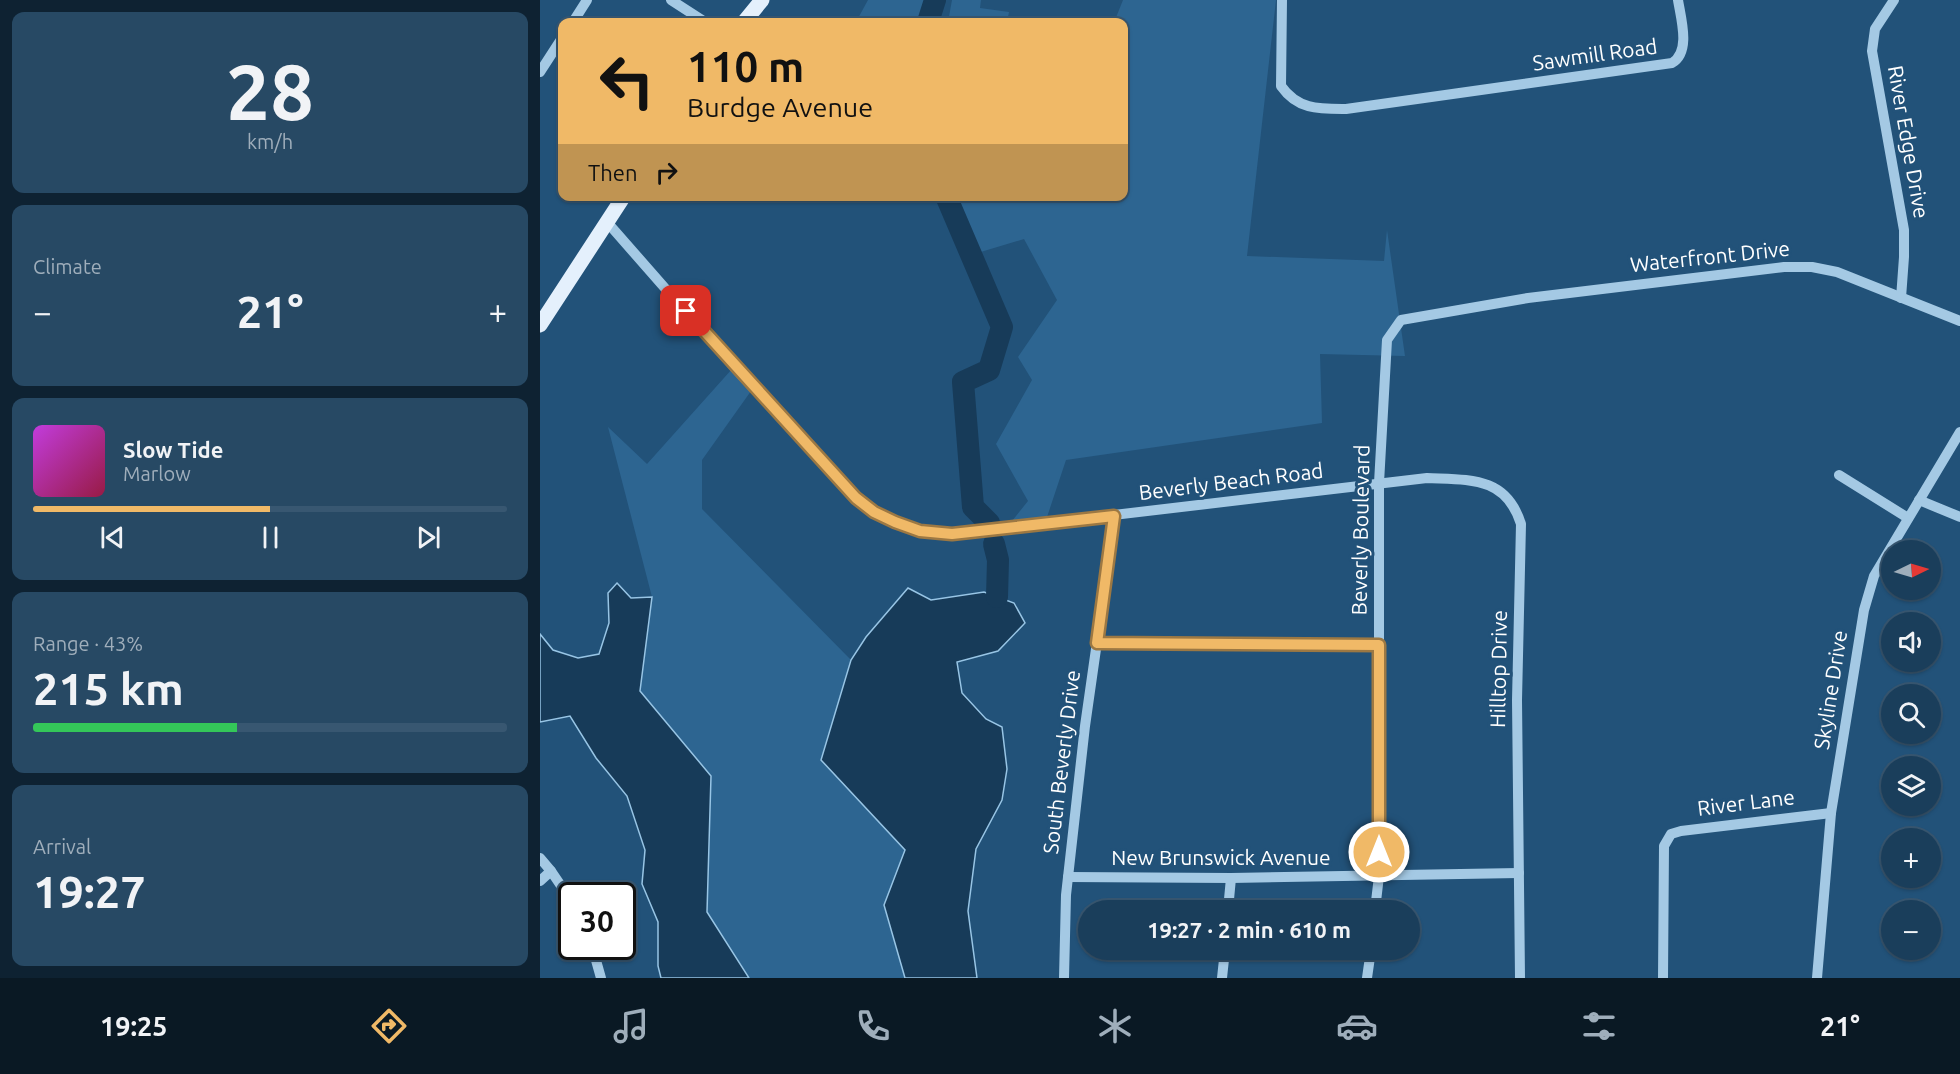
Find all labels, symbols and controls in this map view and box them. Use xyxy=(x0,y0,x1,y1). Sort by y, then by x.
street label: Sawmill Road xyxy=(1531,33,1659,75)
icon: left xyxy=(588,42,666,120)
text: 110 m xyxy=(687,43,804,90)
text: 28 xyxy=(226,47,314,135)
street label: River Edge Drive xyxy=(1884,64,1934,220)
text: Burdge Avenue xyxy=(687,92,873,122)
text: km/h xyxy=(247,130,293,153)
icon: right xyxy=(650,156,683,189)
text: Then xyxy=(588,160,638,185)
street label: Waterfront Drive xyxy=(1629,236,1791,276)
text: Climate xyxy=(33,255,102,278)
pin xyxy=(660,285,711,336)
text: 21° xyxy=(237,286,303,337)
text: − xyxy=(33,293,52,330)
text: + xyxy=(488,293,507,330)
icon: arrive xyxy=(669,294,702,327)
text: Slow Tide xyxy=(123,437,223,462)
street label: Beverly Boulevard xyxy=(1347,444,1373,616)
street label: Beverly Beach Road xyxy=(1137,458,1325,504)
text: Marlow xyxy=(123,462,191,485)
icon: previous xyxy=(96,521,129,554)
icon: pause xyxy=(254,521,287,554)
icon: next xyxy=(412,521,445,554)
north arrow xyxy=(1881,540,1941,600)
map controls xyxy=(1881,540,1941,960)
street label: Hilltop Drive xyxy=(1485,610,1511,728)
button: sound xyxy=(1881,612,1941,672)
street label: Skyline Drive xyxy=(1809,628,1851,751)
text: Range · 43% xyxy=(33,632,143,655)
text: 215 km xyxy=(33,663,184,714)
street label: South Beverly Drive xyxy=(1038,669,1084,855)
button: search xyxy=(1881,684,1941,744)
button: layers xyxy=(1881,756,1941,816)
street label: River Lane xyxy=(1696,784,1796,820)
position arrow xyxy=(1347,820,1411,884)
button: + xyxy=(1881,828,1941,888)
text: Arrival xyxy=(33,835,91,858)
street label: New Brunswick Avenue xyxy=(1111,845,1331,869)
text: 19:27 xyxy=(33,866,146,917)
speed limit sign: 30 xyxy=(558,882,636,960)
button: − xyxy=(1881,900,1941,960)
text: 19:27 · 2 min · 610 m xyxy=(1147,917,1351,942)
icon: directions xyxy=(368,1005,410,1047)
icon: music xyxy=(610,1005,652,1047)
icon: phone xyxy=(852,1005,894,1047)
icon: climate xyxy=(1094,1005,1136,1047)
icon: car xyxy=(1336,1005,1378,1047)
icon: filters xyxy=(1578,1005,1620,1047)
text: 19:25 xyxy=(100,1011,168,1041)
text: 21° xyxy=(1820,1011,1860,1041)

